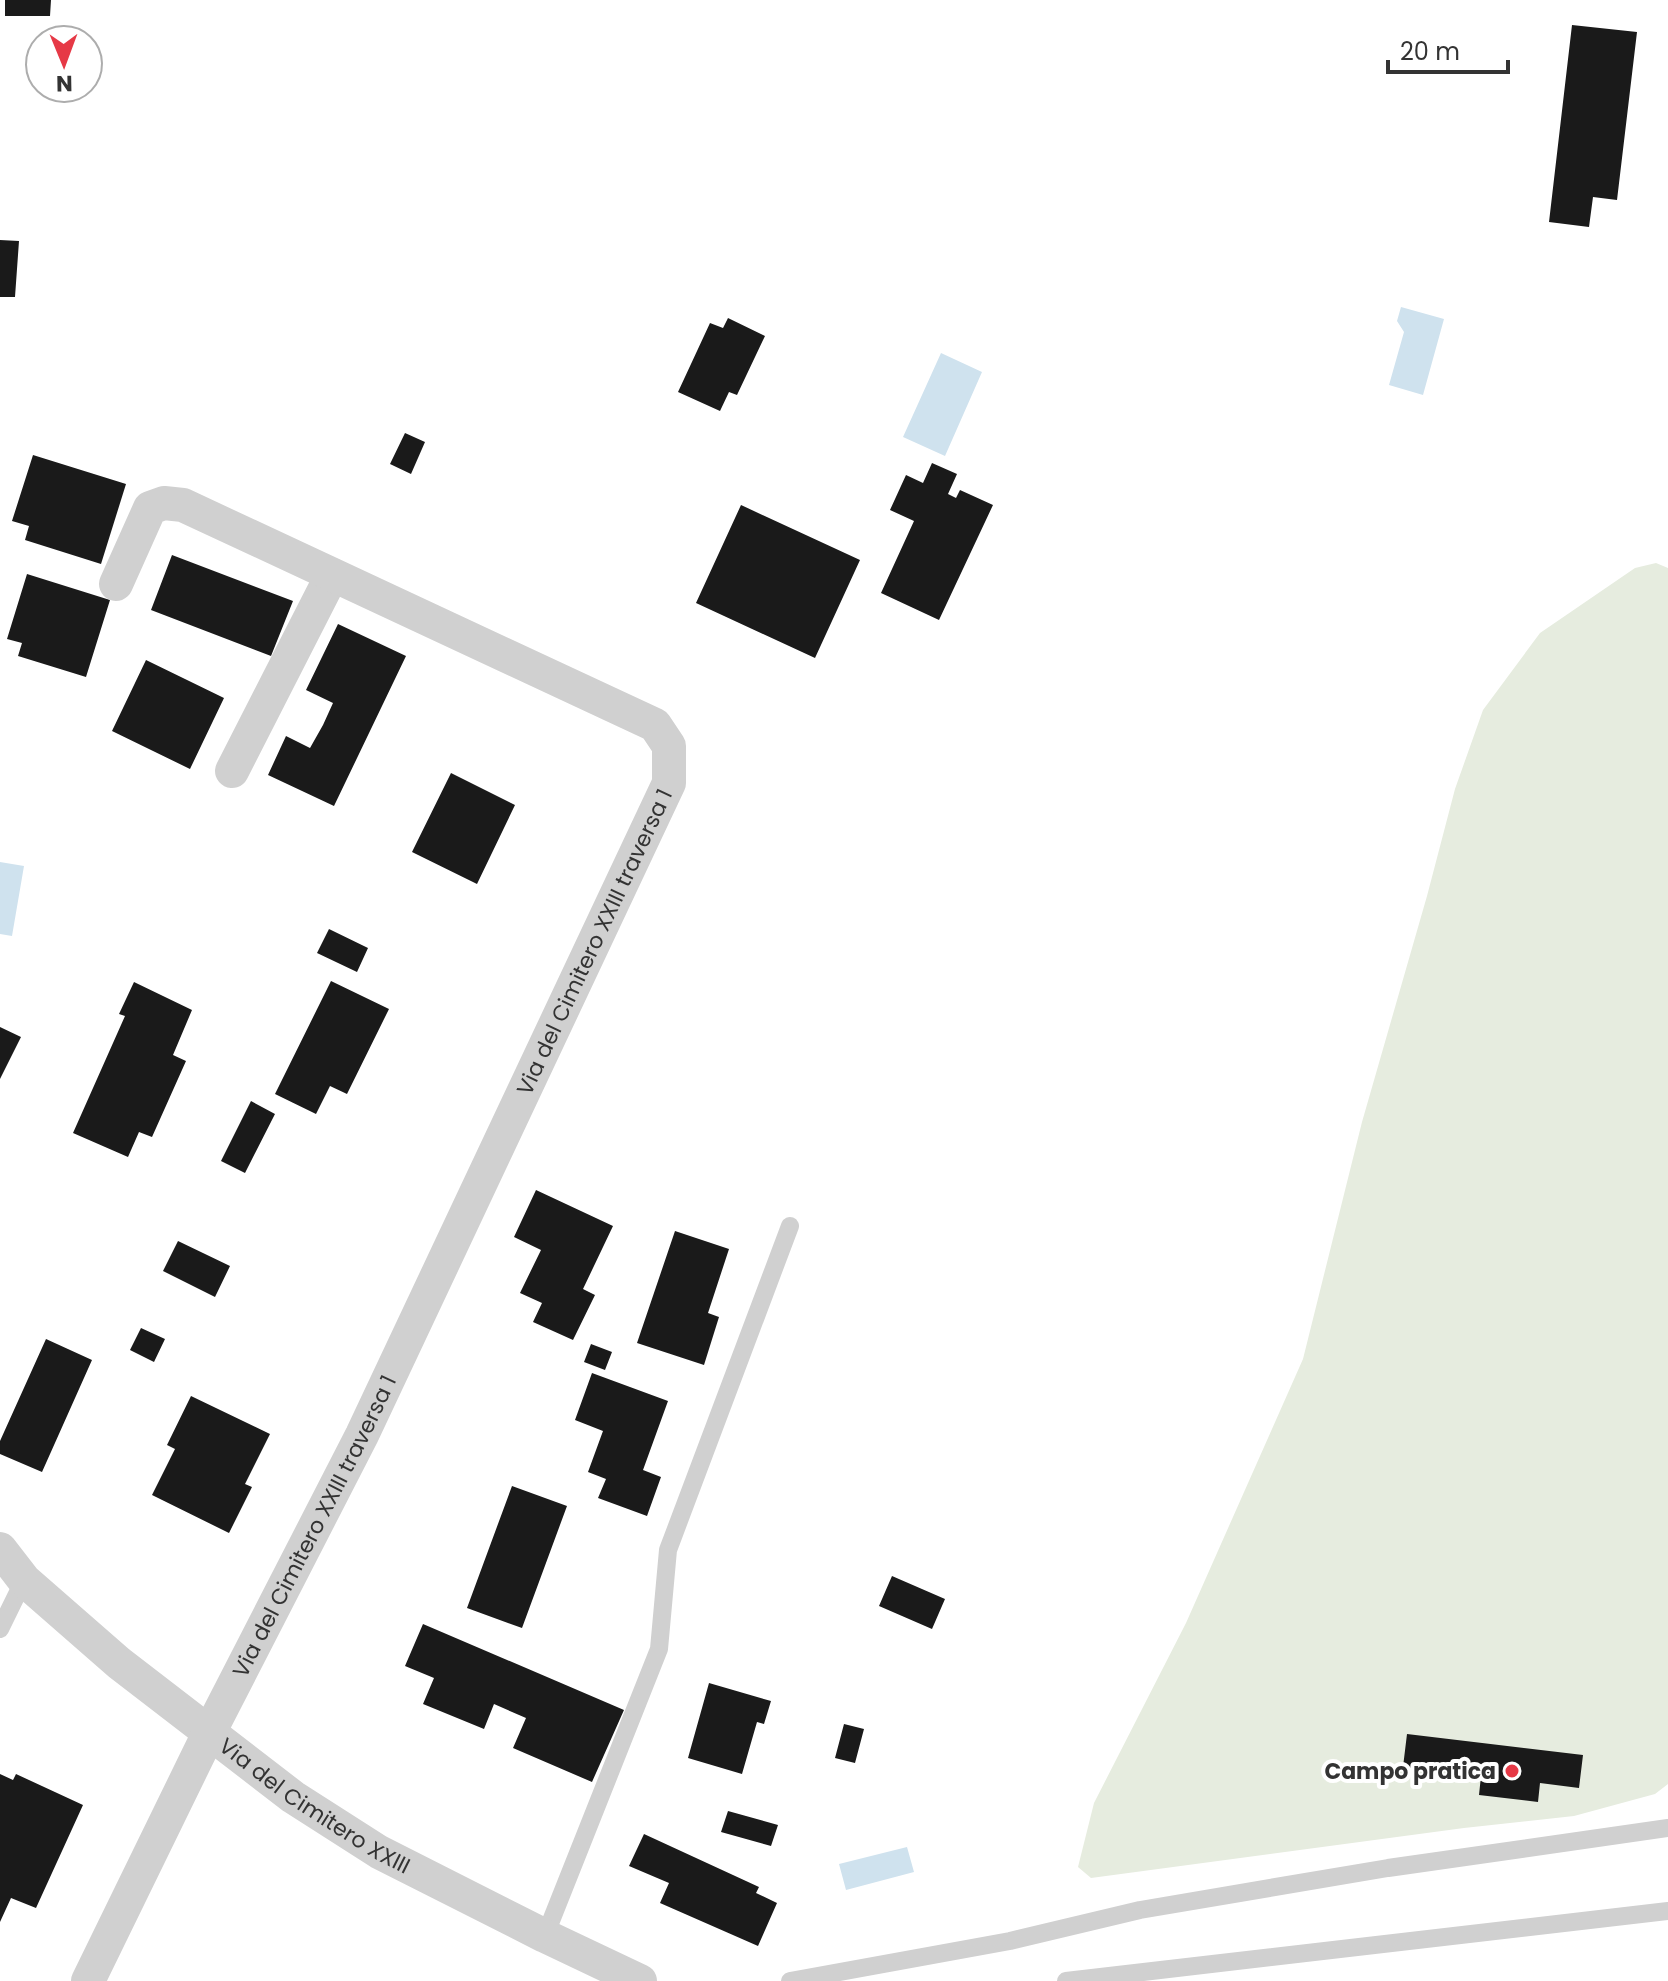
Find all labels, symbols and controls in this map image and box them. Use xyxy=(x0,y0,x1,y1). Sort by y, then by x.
north arrow xyxy=(24,24,104,104)
scale bar xyxy=(1388,24,1508,74)
text: 20 m xyxy=(1400,35,1460,68)
text: N xyxy=(56,68,73,99)
street label: Via del Cimitero XXIII traversa 1 xyxy=(509,784,680,1100)
street label: Via del Cimitero XXIII traversa 1 xyxy=(225,1370,404,1683)
street label: Via del Cimitero XXIII xyxy=(213,1730,416,1881)
place label: Campo pratica xyxy=(1324,1756,1496,1787)
marker: Campo pratica xyxy=(1503,1762,1521,1780)

